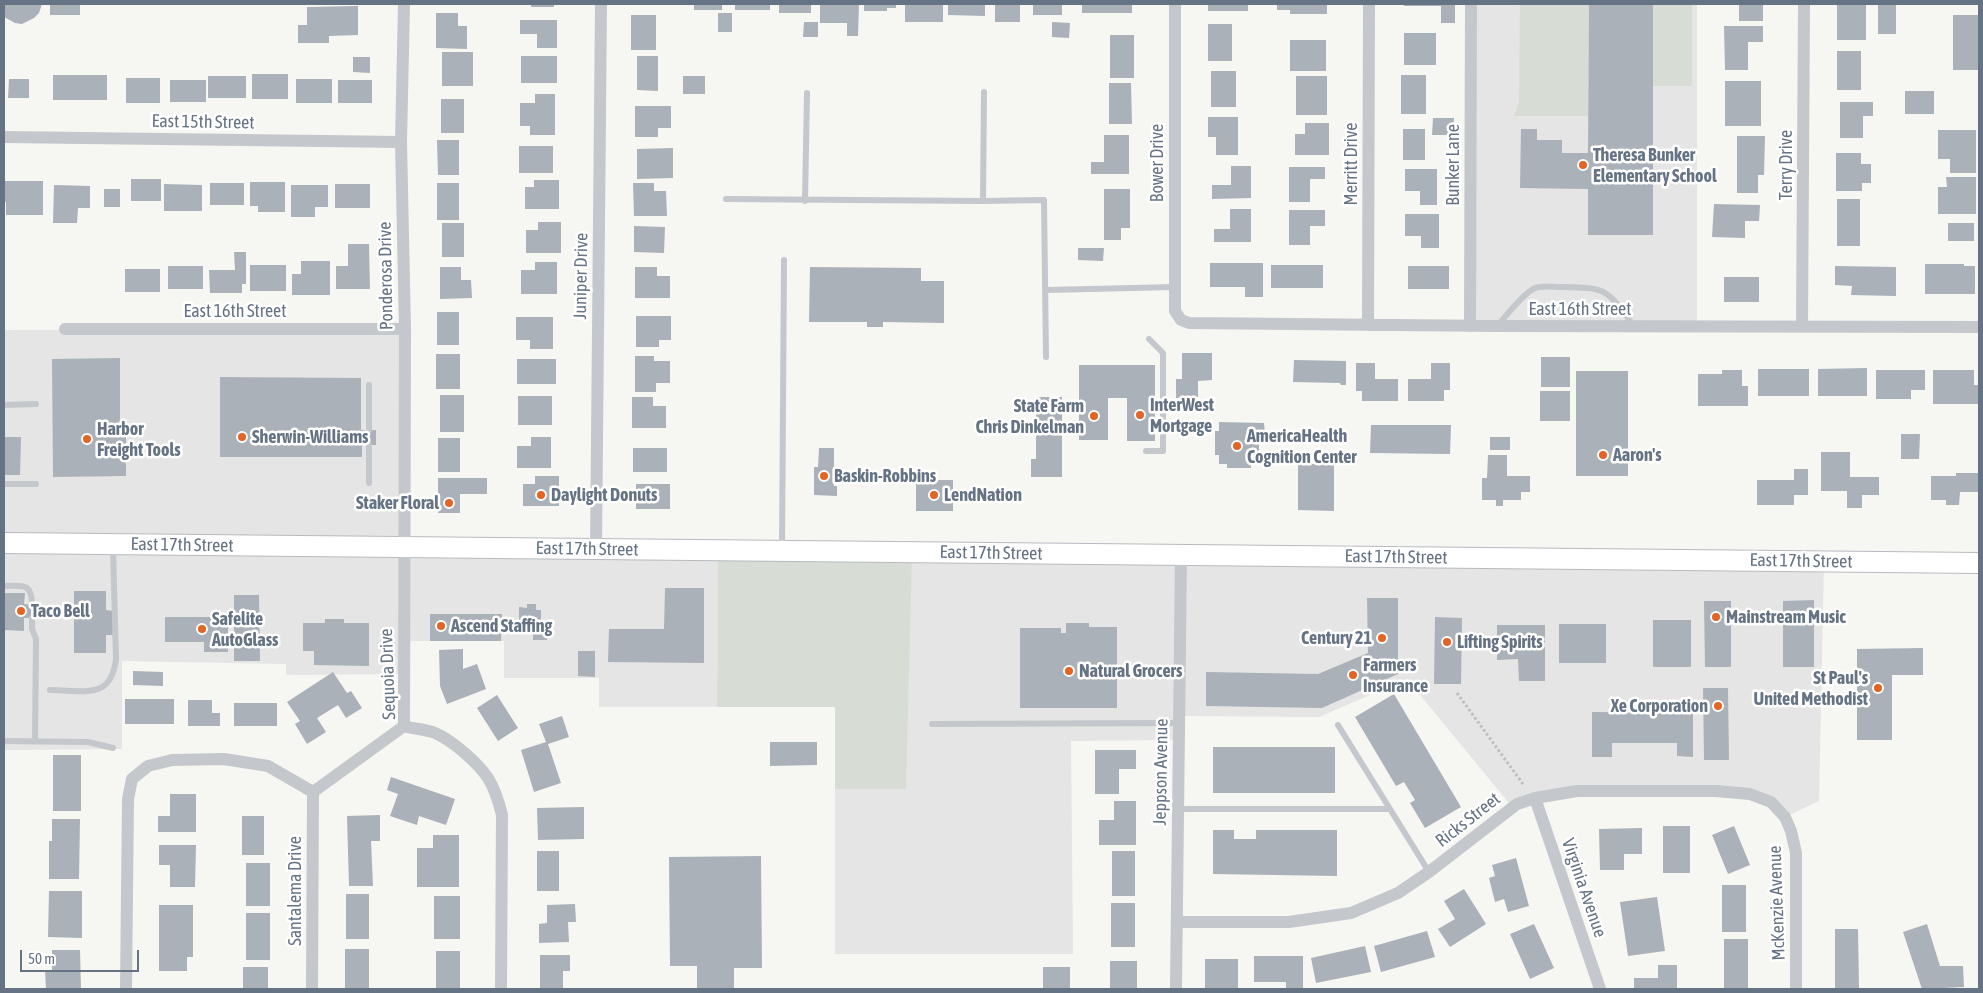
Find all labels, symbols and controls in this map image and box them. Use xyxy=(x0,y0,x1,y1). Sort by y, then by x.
street label: East 15th Street xyxy=(151,110,255,134)
street label: Merritt Drive xyxy=(1340,123,1362,205)
street label: Bower Drive xyxy=(1146,124,1168,202)
street label: Bunker Lane xyxy=(1442,124,1464,206)
street label: Terry Drive xyxy=(1775,130,1797,200)
place label: Theresa Bunker Elementary School xyxy=(1593,144,1717,186)
marker: Theresa Bunker Elementary School xyxy=(1577,159,1589,171)
street label: Ponderosa Drive xyxy=(374,222,398,330)
street label: Juniper Drive xyxy=(569,232,593,320)
street label: East 16th Street xyxy=(1529,298,1631,320)
street label: East 16th Street xyxy=(184,300,286,322)
place label: InterWest Mortgage xyxy=(1150,394,1214,436)
place label: State Farm Chris Dinkelman xyxy=(975,395,1084,438)
marker: InterWest Mortgage xyxy=(1134,409,1146,421)
marker: State Farm Chris Dinkelman xyxy=(1088,410,1100,422)
place label: Harbor Freight Tools xyxy=(97,418,181,460)
place label: AmericaHealth Cognition Center xyxy=(1247,425,1357,468)
place label: Sherwin-Williams xyxy=(252,426,368,448)
marker: Sherwin-Williams xyxy=(236,431,248,443)
marker: Harbor Freight Tools xyxy=(81,433,93,445)
marker: AmericaHealth Cognition Center xyxy=(1231,440,1243,452)
place label: Aaron's xyxy=(1613,444,1662,466)
marker: Aaron's xyxy=(1597,449,1609,461)
place label: Baskin-Robbins xyxy=(834,465,936,487)
marker: Baskin-Robbins xyxy=(818,470,830,482)
place label: Daylight Donuts xyxy=(551,484,657,506)
place label: LendNation xyxy=(944,484,1022,506)
marker: Daylight Donuts xyxy=(535,489,547,501)
marker: LendNation xyxy=(928,489,940,501)
place label: Staker Floral xyxy=(356,492,439,514)
marker: Staker Floral xyxy=(443,497,455,509)
street label: East 17th Street xyxy=(130,533,234,557)
street label: East 17th Street xyxy=(535,537,639,561)
street label: East 17th Street xyxy=(939,541,1043,565)
street label: East 17th Street xyxy=(1344,545,1448,569)
street label: East 17th Street xyxy=(1749,549,1853,573)
place label: Taco Bell xyxy=(31,600,90,622)
marker: Taco Bell xyxy=(15,605,27,617)
place label: Mainstream Music xyxy=(1726,606,1846,628)
place label: Safelite AutoGlass xyxy=(212,608,278,650)
marker: Mainstream Music xyxy=(1710,611,1722,623)
place label: Ascend Staffing xyxy=(451,615,552,637)
marker: Ascend Staffing xyxy=(435,620,447,632)
marker: Safelite AutoGlass xyxy=(196,623,208,635)
place label: Century 21 xyxy=(1301,627,1372,649)
street label: Sequoia Drive xyxy=(376,628,400,720)
place label: Lifting Spirits xyxy=(1457,631,1543,653)
marker: Century 21 xyxy=(1376,632,1388,644)
marker: Lifting Spirits xyxy=(1441,636,1453,648)
place label: Farmers Insurance xyxy=(1363,654,1428,696)
place label: Natural Grocers xyxy=(1079,660,1182,682)
marker: Natural Grocers xyxy=(1063,665,1075,677)
place label: St Paul's United Methodist xyxy=(1754,667,1868,710)
marker: Farmers Insurance xyxy=(1347,669,1359,681)
marker: St Paul's United Methodist xyxy=(1872,682,1884,694)
place label: Xe Corporation xyxy=(1611,695,1708,717)
marker: Xe Corporation xyxy=(1712,700,1724,712)
street label: Jeppson Avenue xyxy=(1149,718,1173,826)
street label: Ricks Street xyxy=(1431,788,1505,852)
street label: Santalema Drive xyxy=(284,836,306,946)
street label: Virginia Avenue xyxy=(1557,836,1611,940)
street label: McKenzie Avenue xyxy=(1764,845,1790,961)
scale bar xyxy=(22,940,141,972)
text: 50 m xyxy=(28,950,55,967)

